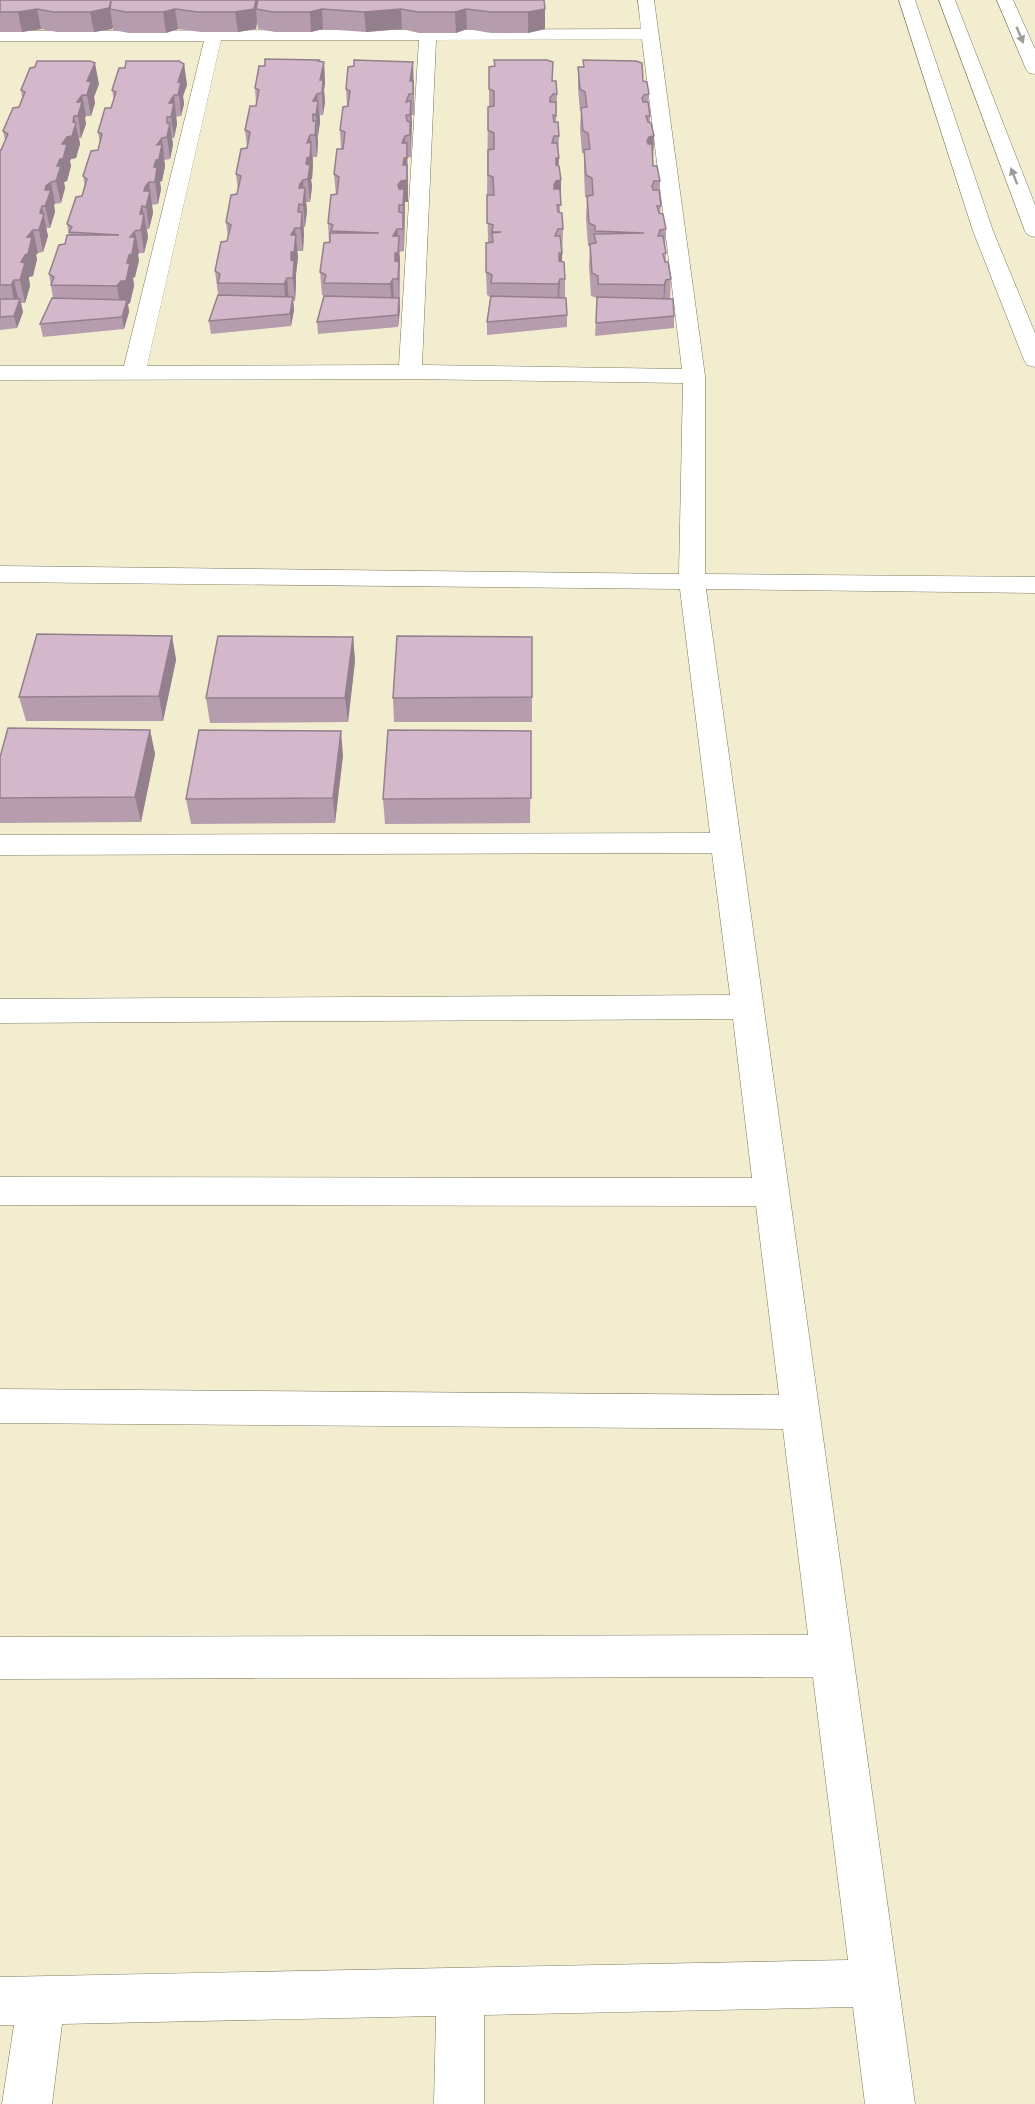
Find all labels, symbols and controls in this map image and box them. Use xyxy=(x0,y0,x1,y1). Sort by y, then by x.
one-way arrow xyxy=(1015,26,1025,44)
one-way arrow xyxy=(1009,167,1018,185)

